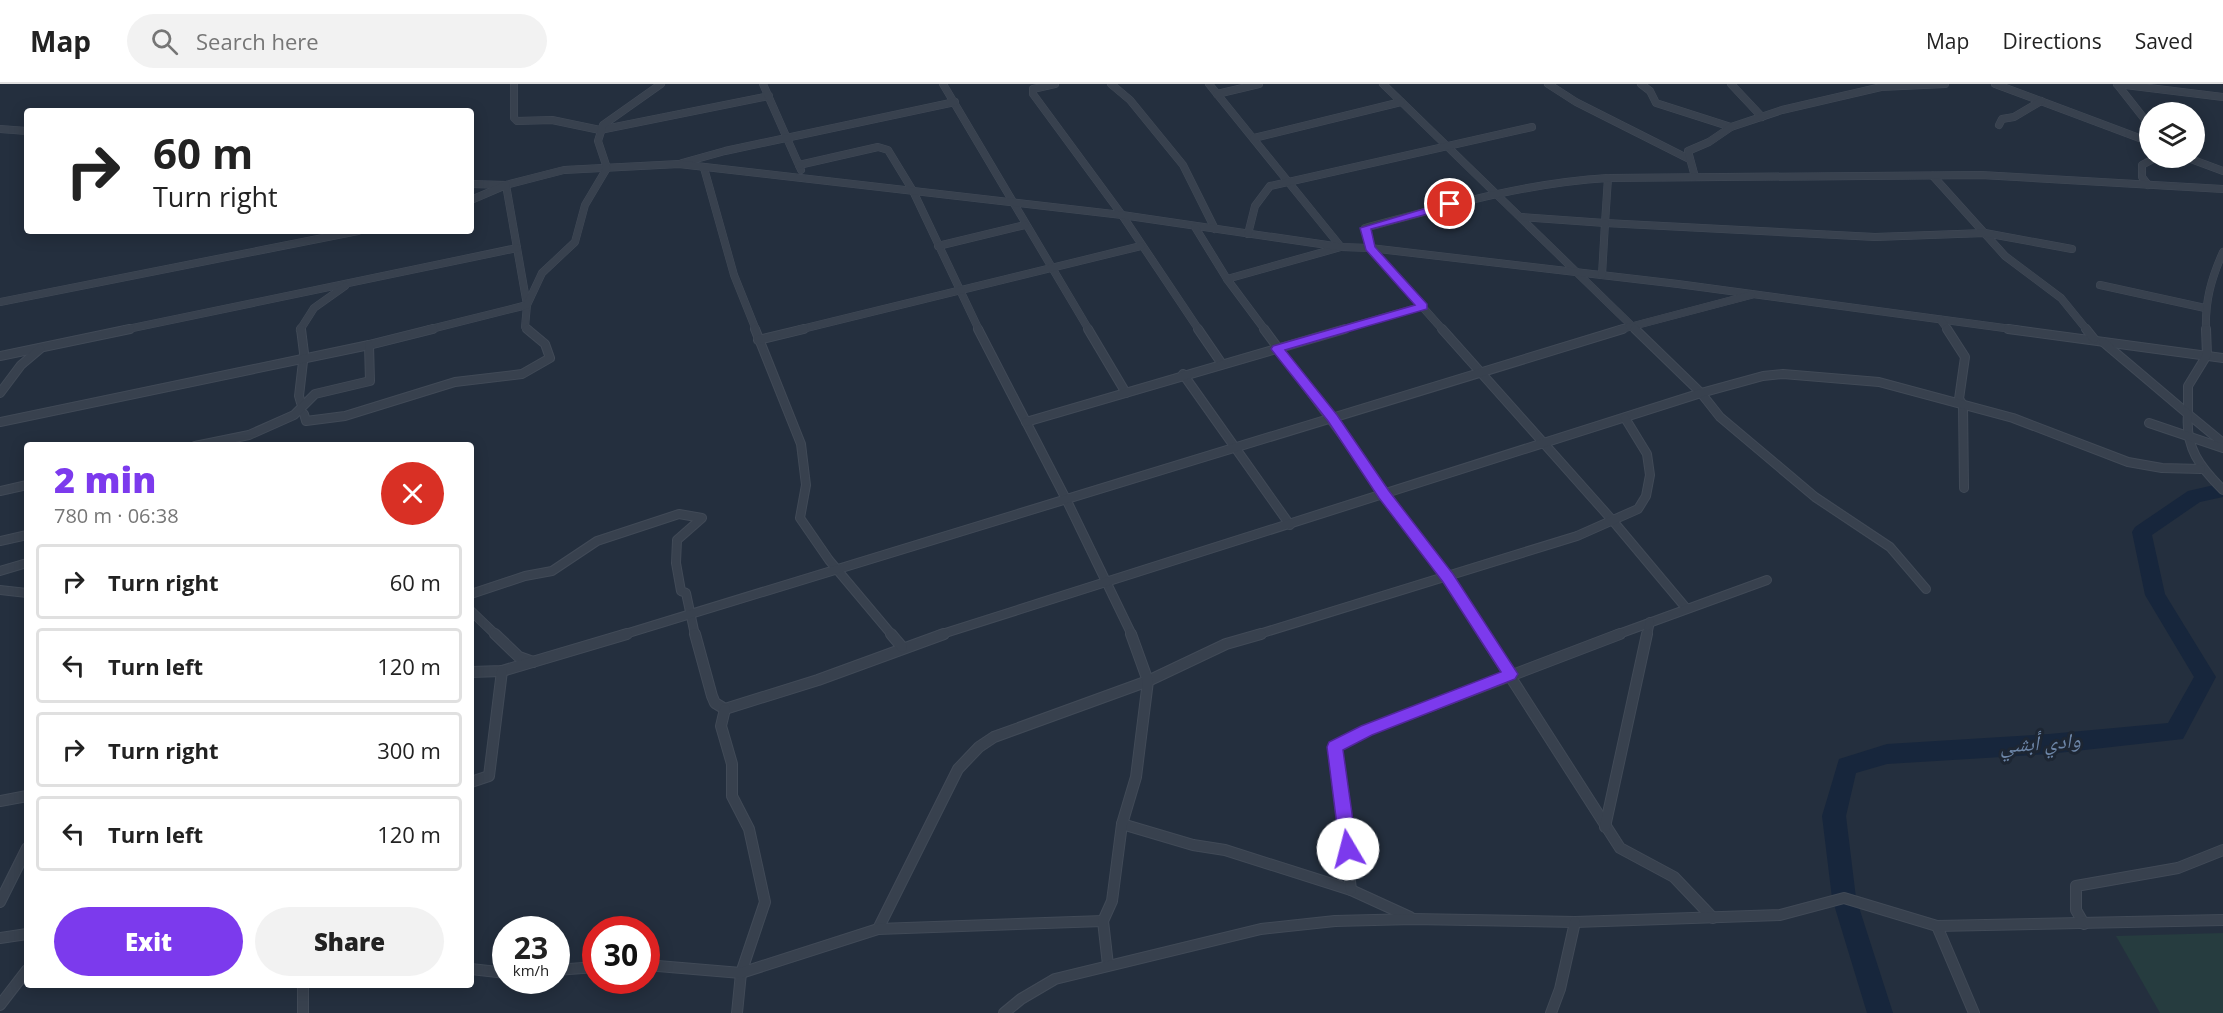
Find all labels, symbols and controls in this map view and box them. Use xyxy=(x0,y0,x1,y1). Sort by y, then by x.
search box xyxy=(127,14,547,68)
text: Map xyxy=(30,22,91,60)
icon: search xyxy=(148,25,181,58)
text: Search here xyxy=(196,26,319,56)
text: Map xyxy=(1926,27,1969,55)
text: Directions xyxy=(2002,27,2102,55)
text: Saved xyxy=(2135,27,2193,55)
map controls xyxy=(2139,102,2205,168)
button: layers xyxy=(2139,102,2205,168)
text: 60 m xyxy=(153,124,253,181)
icon: right xyxy=(54,132,132,210)
text: Turn right xyxy=(153,178,278,215)
pin xyxy=(1424,178,1475,229)
icon: arrive xyxy=(1433,187,1466,220)
text: 2 min xyxy=(54,455,156,504)
button: close xyxy=(381,462,444,525)
text: 780 m · 06:38 xyxy=(54,502,179,529)
icon: right xyxy=(57,565,90,598)
text: Turn right xyxy=(108,567,219,597)
text: 60 m xyxy=(390,567,441,597)
icon: left xyxy=(57,649,90,682)
text: Turn left xyxy=(108,651,203,681)
text: 120 m xyxy=(377,651,441,681)
water label: وادي أبشي xyxy=(1999,725,2082,762)
icon: right xyxy=(57,733,90,766)
text: Turn right xyxy=(108,735,219,765)
text: 300 m xyxy=(377,735,441,765)
icon: left xyxy=(57,817,90,850)
position arrow xyxy=(1316,817,1380,881)
text: Turn left xyxy=(108,819,203,849)
text: 120 m xyxy=(377,819,441,849)
button: Exit xyxy=(54,907,243,976)
button: Share xyxy=(255,907,444,976)
speed limit sign: 30 xyxy=(582,916,660,994)
text: 23 xyxy=(514,927,548,968)
text: km/h xyxy=(513,960,549,980)

